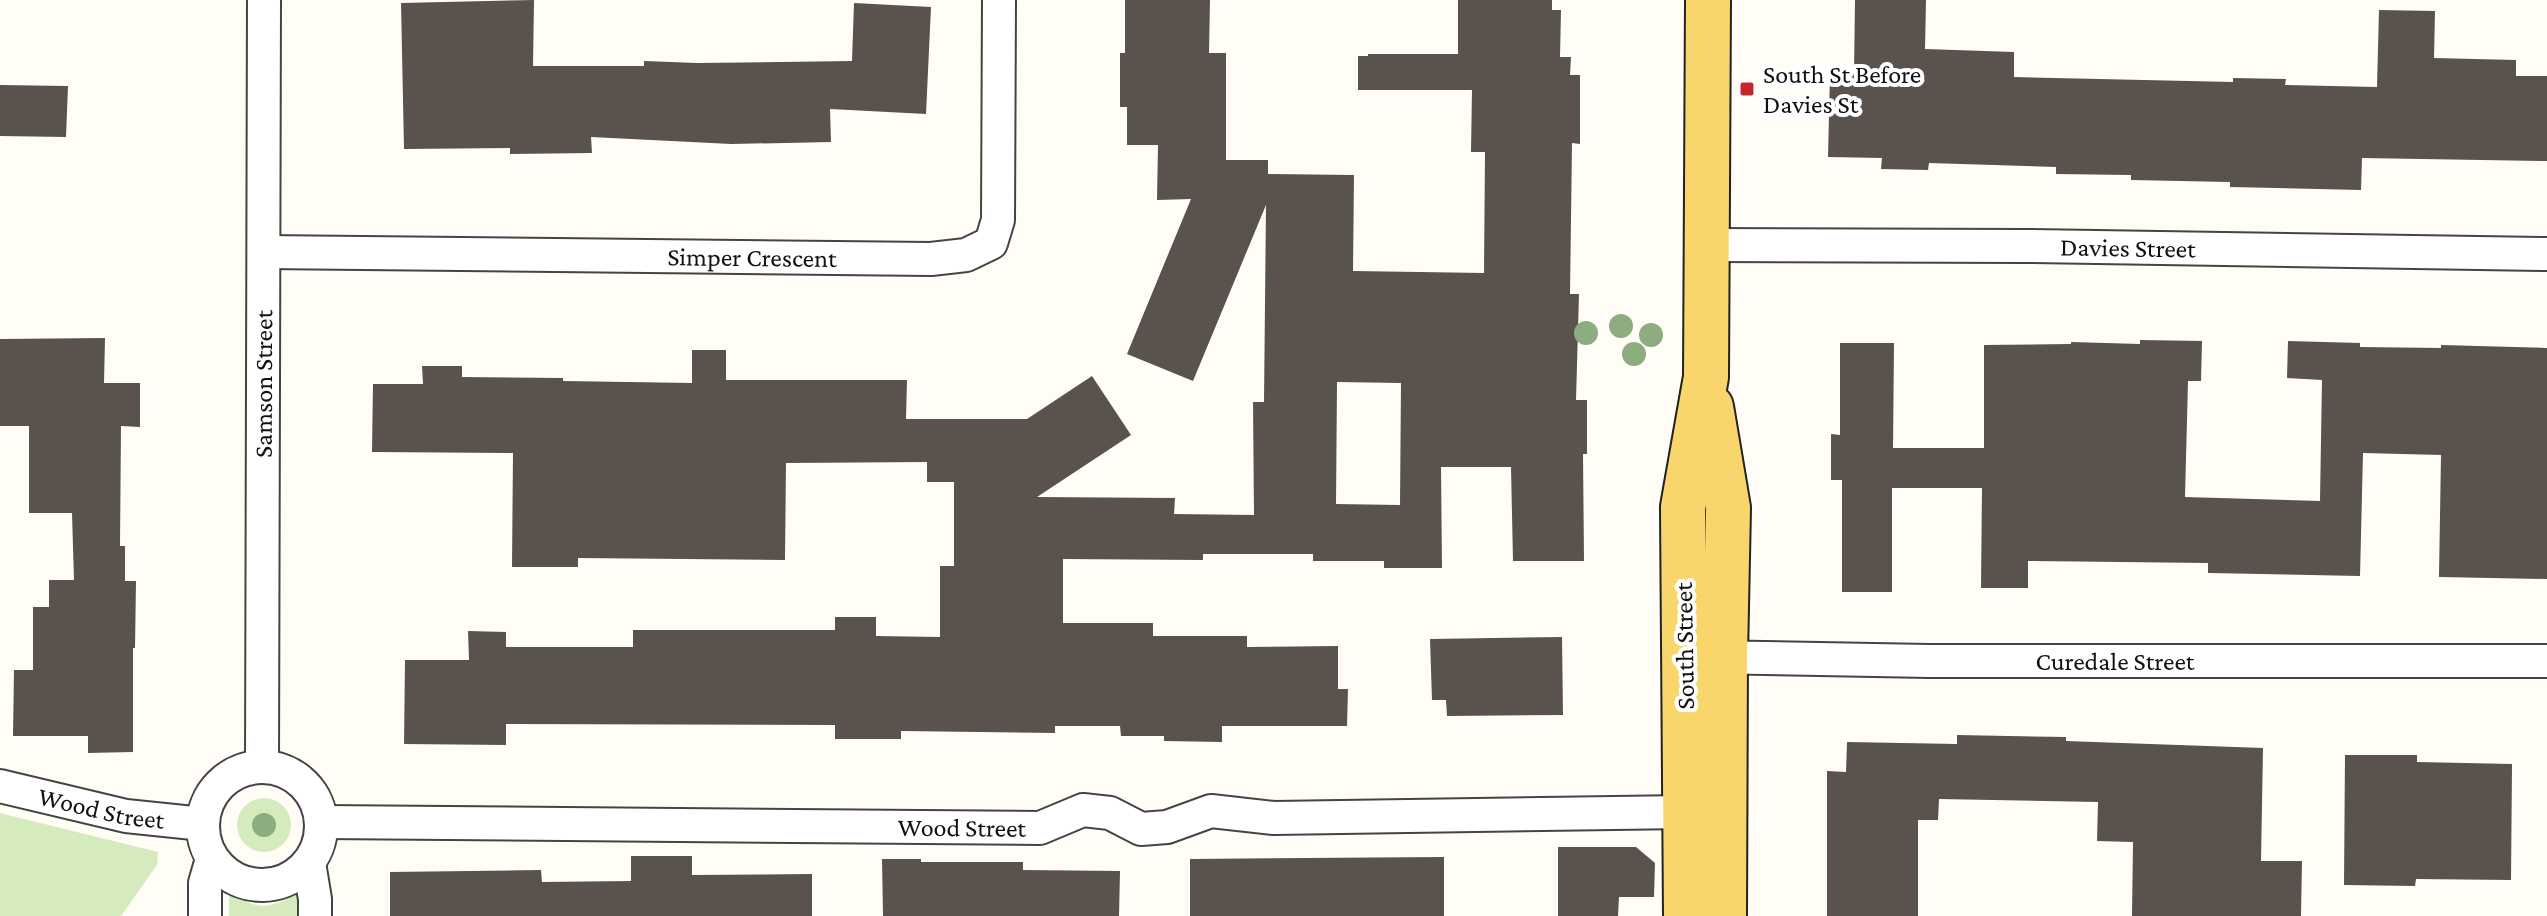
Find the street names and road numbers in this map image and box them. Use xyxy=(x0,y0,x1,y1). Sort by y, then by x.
street label: Davies Street xyxy=(2060,233,2196,264)
street label: Simper Crescent xyxy=(667,242,837,273)
street label: Samson Street xyxy=(249,310,278,458)
street label: South Street xyxy=(1669,582,1700,710)
street label: Curedale Street xyxy=(2035,647,2195,676)
street label: Wood Street xyxy=(35,782,166,835)
street label: Wood Street xyxy=(898,813,1027,843)

